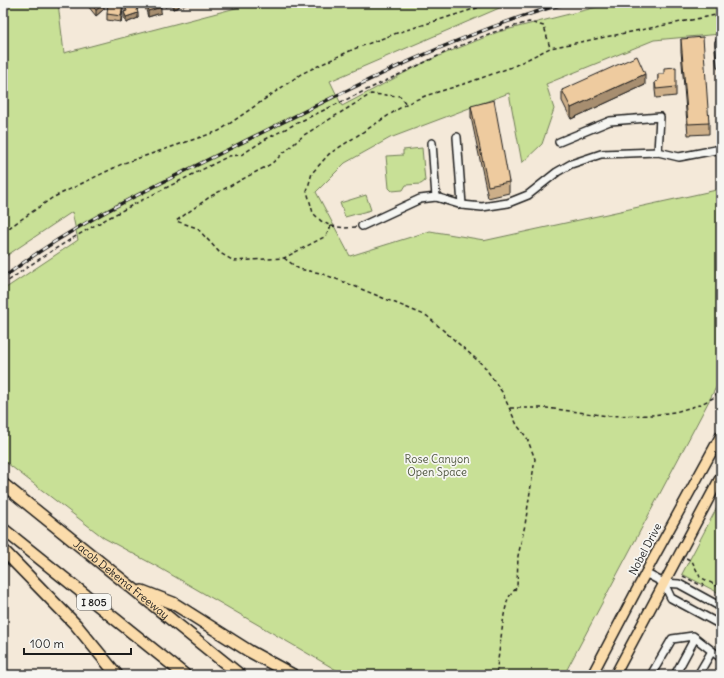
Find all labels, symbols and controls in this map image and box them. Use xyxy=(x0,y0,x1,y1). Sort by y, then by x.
park label: Rose Canyon Open Space xyxy=(404,452,470,479)
street label: Nobel Drive xyxy=(625,521,665,577)
street label: Jacob Dekema Freeway xyxy=(71,537,172,622)
road number: I 805 xyxy=(77,594,111,610)
scale bar xyxy=(24,630,131,656)
text: 100 m xyxy=(30,636,64,651)

